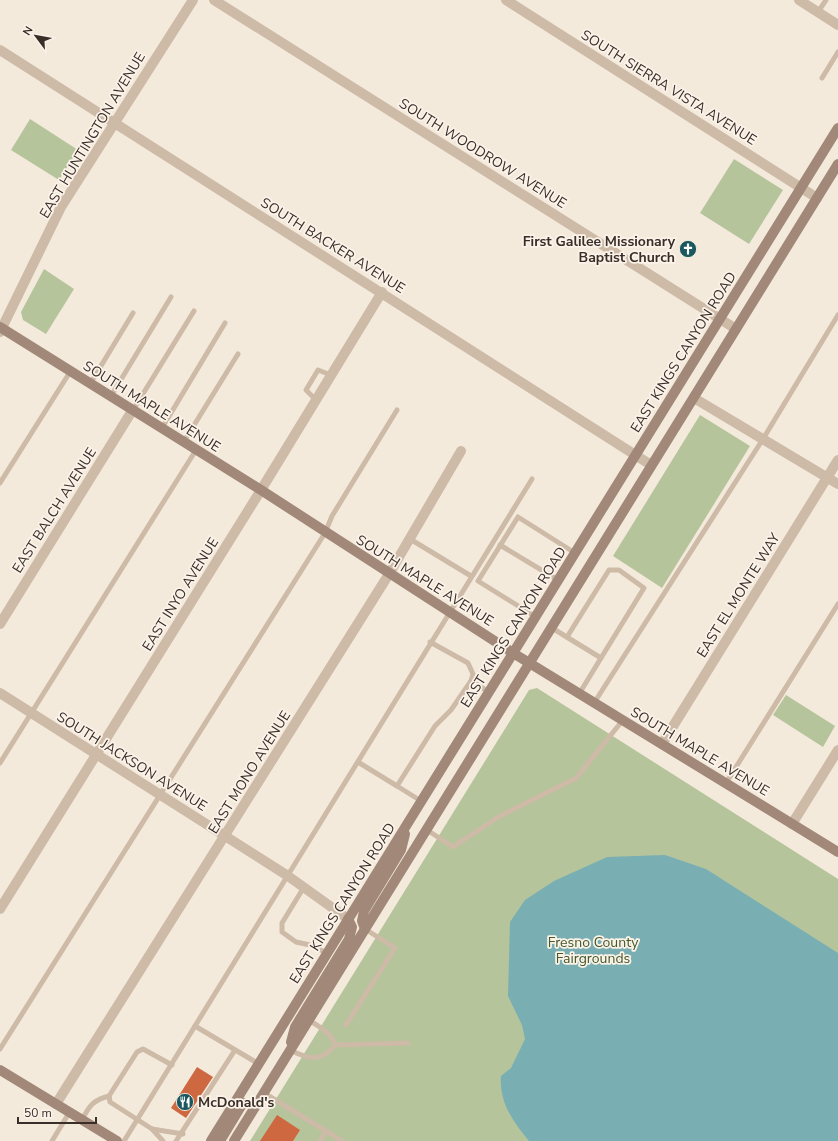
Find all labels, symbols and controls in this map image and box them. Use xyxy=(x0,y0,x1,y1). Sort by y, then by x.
north arrow xyxy=(16,16,56,56)
text: N xyxy=(19,23,36,38)
street label: SOUTH SIERRA VISTA AVENUE xyxy=(577,25,760,149)
street label: EAST HUNTINGTON AVENUE xyxy=(35,49,150,222)
street label: SOUTH WOODROW AVENUE xyxy=(395,94,570,213)
street label: SOUTH BACKER AVENUE xyxy=(257,193,409,298)
place label: First Galilee Missionary Baptist Church xyxy=(523,232,676,267)
church icon: First Galilee Missionary Baptist Church xyxy=(678,239,698,259)
street label: EAST KINGS CANYON ROAD xyxy=(626,268,741,436)
street label: SOUTH MAPLE AVENUE xyxy=(79,356,224,457)
street label: EAST BALCH AVENUE xyxy=(8,444,101,577)
street label: EAST EL MONTE WAY xyxy=(692,529,785,661)
street label: SOUTH MAPLE AVENUE xyxy=(352,530,497,631)
street label: EAST INYO AVENUE xyxy=(138,534,223,655)
street label: EAST KINGS CANYON ROAD xyxy=(456,543,571,711)
street label: SOUTH MAPLE AVENUE xyxy=(627,702,773,800)
street label: SOUTH JACKSON AVENUE xyxy=(53,707,210,816)
street label: EAST MONO AVENUE xyxy=(204,707,295,837)
street label: EAST KINGS CANYON ROAD xyxy=(285,819,400,987)
park label: Fresno County Fairgrounds xyxy=(548,933,639,968)
restaurant icon: McDonald's xyxy=(175,1092,195,1112)
place label: McDonald's xyxy=(198,1093,275,1112)
scale bar xyxy=(18,1099,96,1125)
text: 50 m xyxy=(24,1105,52,1121)

